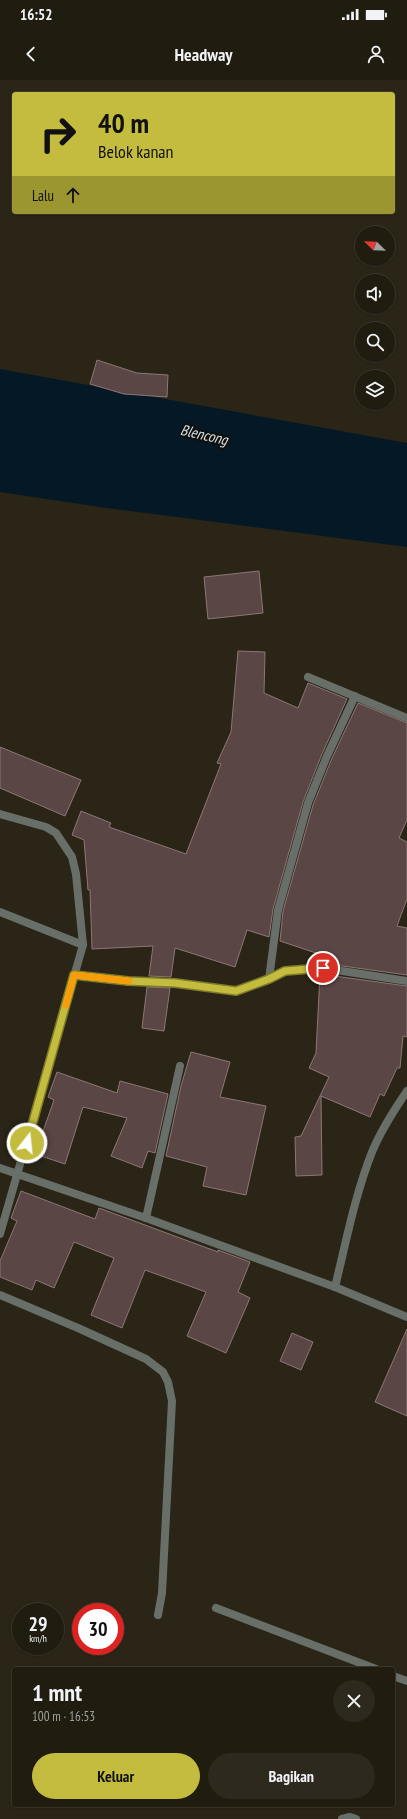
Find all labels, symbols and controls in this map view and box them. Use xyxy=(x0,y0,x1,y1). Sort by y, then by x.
text: 16:52 xyxy=(20,5,52,24)
icon: back xyxy=(20,43,42,65)
text: Headway xyxy=(174,43,233,66)
icon: person xyxy=(365,43,387,65)
text: 40 m xyxy=(98,104,149,141)
icon: right xyxy=(32,108,84,160)
text: Belok kanan xyxy=(98,140,173,163)
icon: ahead xyxy=(62,184,84,206)
text: Lalu xyxy=(32,186,54,205)
north arrow xyxy=(355,226,395,266)
map controls xyxy=(355,226,395,410)
button: sound xyxy=(355,274,395,314)
button: search xyxy=(355,322,395,362)
button: layers xyxy=(355,370,395,410)
water label: Blencong xyxy=(179,420,231,450)
pin xyxy=(306,951,340,985)
icon: arrive xyxy=(312,957,334,979)
position arrow xyxy=(6.0,1122,48.0,1164)
speed limit sign: 30 xyxy=(72,1603,124,1655)
text: 29 xyxy=(28,1611,48,1637)
text: km/h xyxy=(29,1632,47,1645)
text: 1 mnt xyxy=(32,1677,82,1708)
button: close xyxy=(333,1680,375,1722)
text: 100 m · 16:53 xyxy=(32,1708,95,1725)
button: Keluar xyxy=(32,1753,200,1799)
button: Bagikan xyxy=(208,1753,375,1799)

